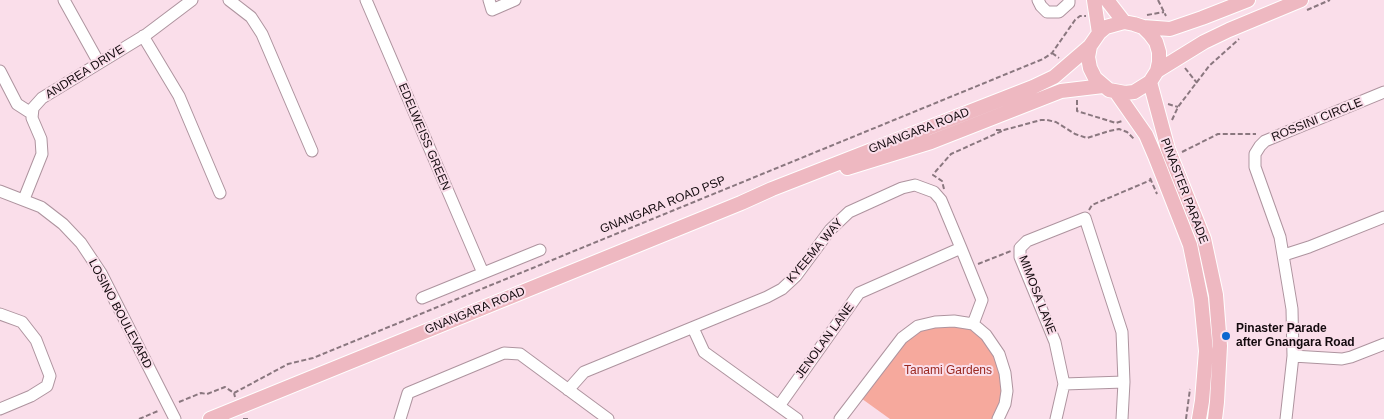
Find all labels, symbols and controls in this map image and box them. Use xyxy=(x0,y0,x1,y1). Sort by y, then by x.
street label: ANDREA DRIVE xyxy=(43,42,127,102)
street label: EDELWEISS GREEN xyxy=(395,81,453,193)
street label: ROSSINI CIRCLE xyxy=(1269,95,1365,145)
street label: GNANGARA ROAD xyxy=(867,105,971,157)
street label: PINASTER PARADE xyxy=(1157,136,1211,246)
street label: GNANGARA ROAD PSP xyxy=(598,173,728,237)
street label: KYEEMA WAY xyxy=(784,216,846,286)
street label: MIMOSA LANE xyxy=(1015,254,1059,336)
street label: LOSINO BOULEVARD xyxy=(85,257,155,371)
street label: GNANGARA ROAD xyxy=(423,284,527,338)
street label: JENOLAN LANE xyxy=(793,300,857,382)
place label: Pinaster Parade after Gnangara Road xyxy=(1236,322,1355,350)
marker: Pinaster Parade after Gnangara Road xyxy=(1220,330,1232,342)
park label: Tanami Gardens xyxy=(904,364,992,378)

